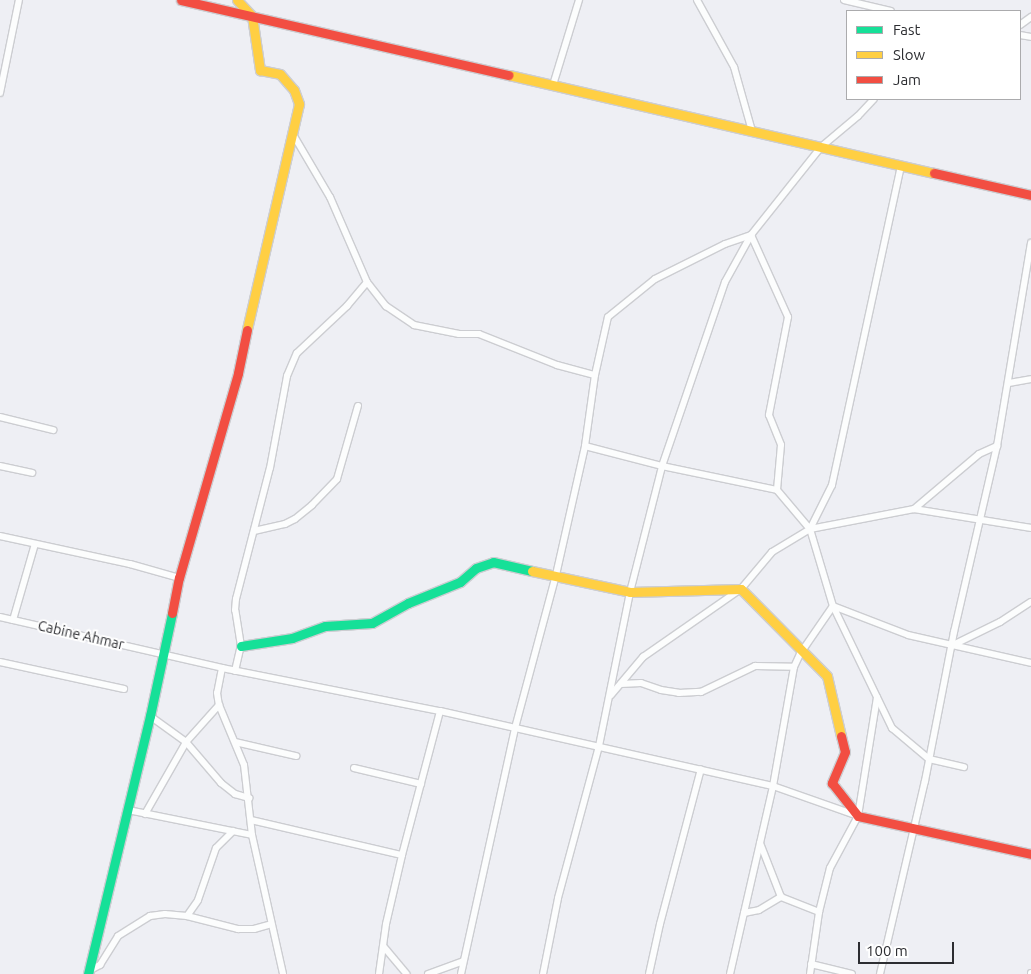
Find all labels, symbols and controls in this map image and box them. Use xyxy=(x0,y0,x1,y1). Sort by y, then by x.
legend xyxy=(846,10,1021,100)
text: Fast xyxy=(893,21,920,38)
text: Slow xyxy=(893,46,925,63)
text: Jam xyxy=(893,71,921,88)
street label: Cabine Ahmar xyxy=(36,617,126,653)
scale bar xyxy=(861,932,957,964)
text: 100 m xyxy=(866,942,908,959)

